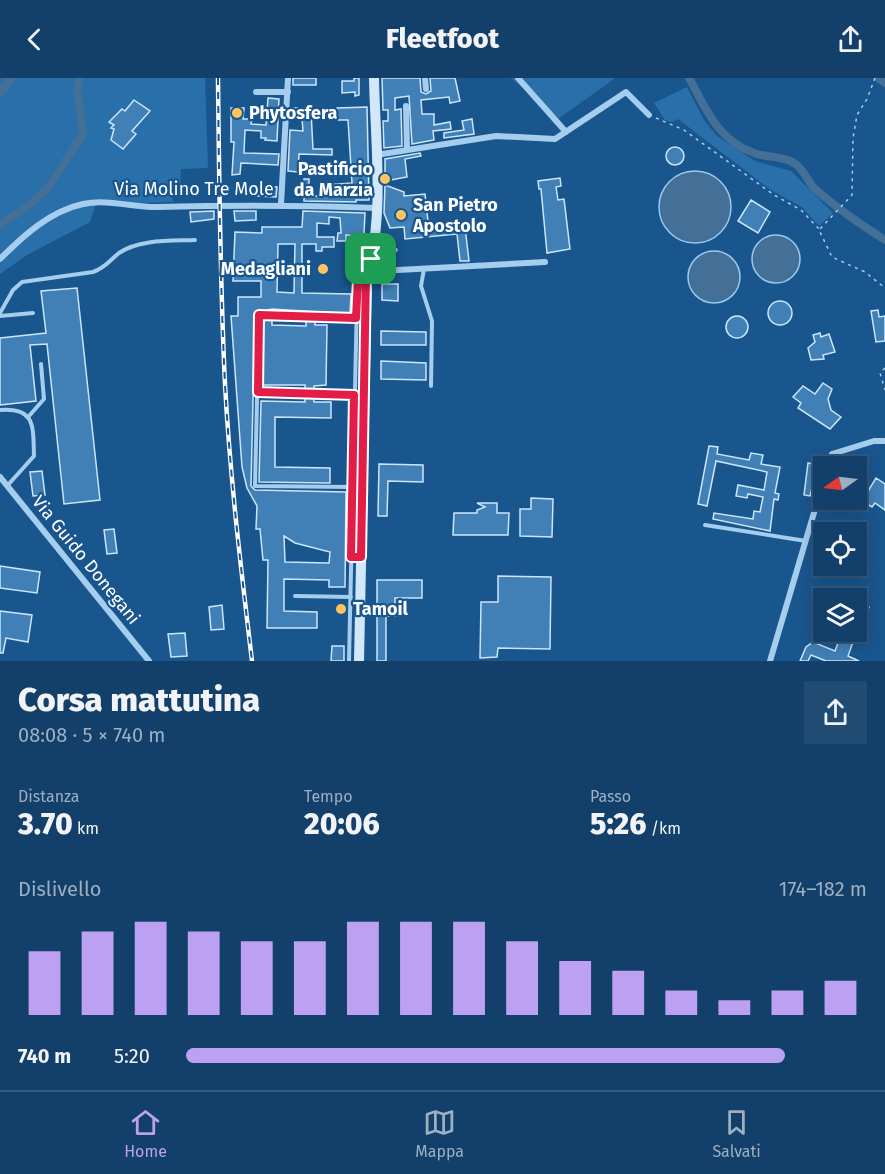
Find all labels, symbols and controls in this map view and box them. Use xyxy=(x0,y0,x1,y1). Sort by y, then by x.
icon: back xyxy=(18,23,51,56)
text: Fleetfoot xyxy=(386,23,499,55)
icon: share xyxy=(834,23,867,56)
place label: Phytosfera xyxy=(249,102,338,124)
marker: Phytosfera xyxy=(230,106,244,120)
place label: Pastificio da Marzia xyxy=(294,158,373,201)
marker: Pastificio da Marzia xyxy=(378,172,392,186)
street label: Via Molino Tre Mole xyxy=(114,178,274,200)
place label: San Pietro Apostolo xyxy=(412,194,498,237)
marker: San Pietro Apostolo xyxy=(394,208,408,222)
pin xyxy=(345,233,396,284)
icon: arrive xyxy=(354,242,387,275)
place label: Medagliani xyxy=(221,258,311,280)
marker: Medagliani xyxy=(316,262,330,276)
north arrow xyxy=(813,456,867,510)
map controls xyxy=(813,456,867,642)
street label: Via Guido Donegani xyxy=(27,491,145,629)
button: locate xyxy=(813,522,867,576)
button: layers xyxy=(813,588,867,642)
place label: Tamoil xyxy=(353,598,408,620)
marker: Tamoil xyxy=(334,602,348,616)
text: Corsa mattutina xyxy=(18,680,260,720)
button: share xyxy=(804,681,867,744)
text: 08:08 · 5 × 740 m xyxy=(18,723,166,747)
text: Distanza xyxy=(18,787,80,806)
text: Tempo xyxy=(304,787,353,806)
text: Passo xyxy=(590,787,631,806)
text: 3.70 xyxy=(18,806,73,842)
text: 20:06 xyxy=(304,806,380,842)
text: 5:26 xyxy=(590,806,646,842)
text: km xyxy=(73,819,99,838)
text: /km xyxy=(646,819,681,838)
text: Dislivello xyxy=(18,877,101,901)
text: 174–182 m xyxy=(779,877,867,901)
text: 740 m xyxy=(18,1044,71,1068)
text: 5:20 xyxy=(114,1044,150,1068)
tab: Home xyxy=(124,1106,167,1161)
tab: Mappa xyxy=(415,1106,464,1161)
tab: Salvati xyxy=(712,1106,761,1161)

